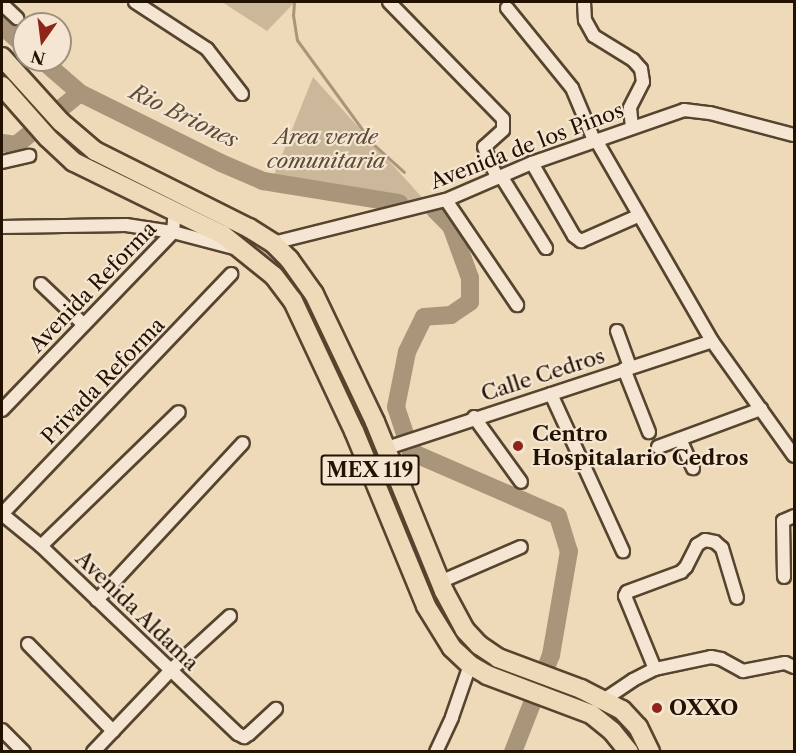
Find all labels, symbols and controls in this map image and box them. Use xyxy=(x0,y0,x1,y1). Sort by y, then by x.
north arrow xyxy=(12,12,72,72)
text: N xyxy=(29,46,47,69)
water label: Rio Briones xyxy=(126,78,242,154)
street label: Avenida de los Pinos xyxy=(427,97,627,195)
park label: Area verde comunitaria xyxy=(267,124,385,174)
street label: Avenida Reforma xyxy=(24,216,162,358)
street label: Privada Reforma xyxy=(36,312,170,450)
street label: Calle Cedros xyxy=(478,343,608,407)
place label: Centro Hospitalario Cedros xyxy=(532,421,748,471)
marker: Centro Hospitalario Cedros xyxy=(509,437,527,455)
road number: MEX 119 xyxy=(319,453,421,487)
street label: Avenida Aldama xyxy=(70,546,204,676)
place label: OXXO xyxy=(669,695,738,721)
marker: OXXO xyxy=(650,701,664,715)

